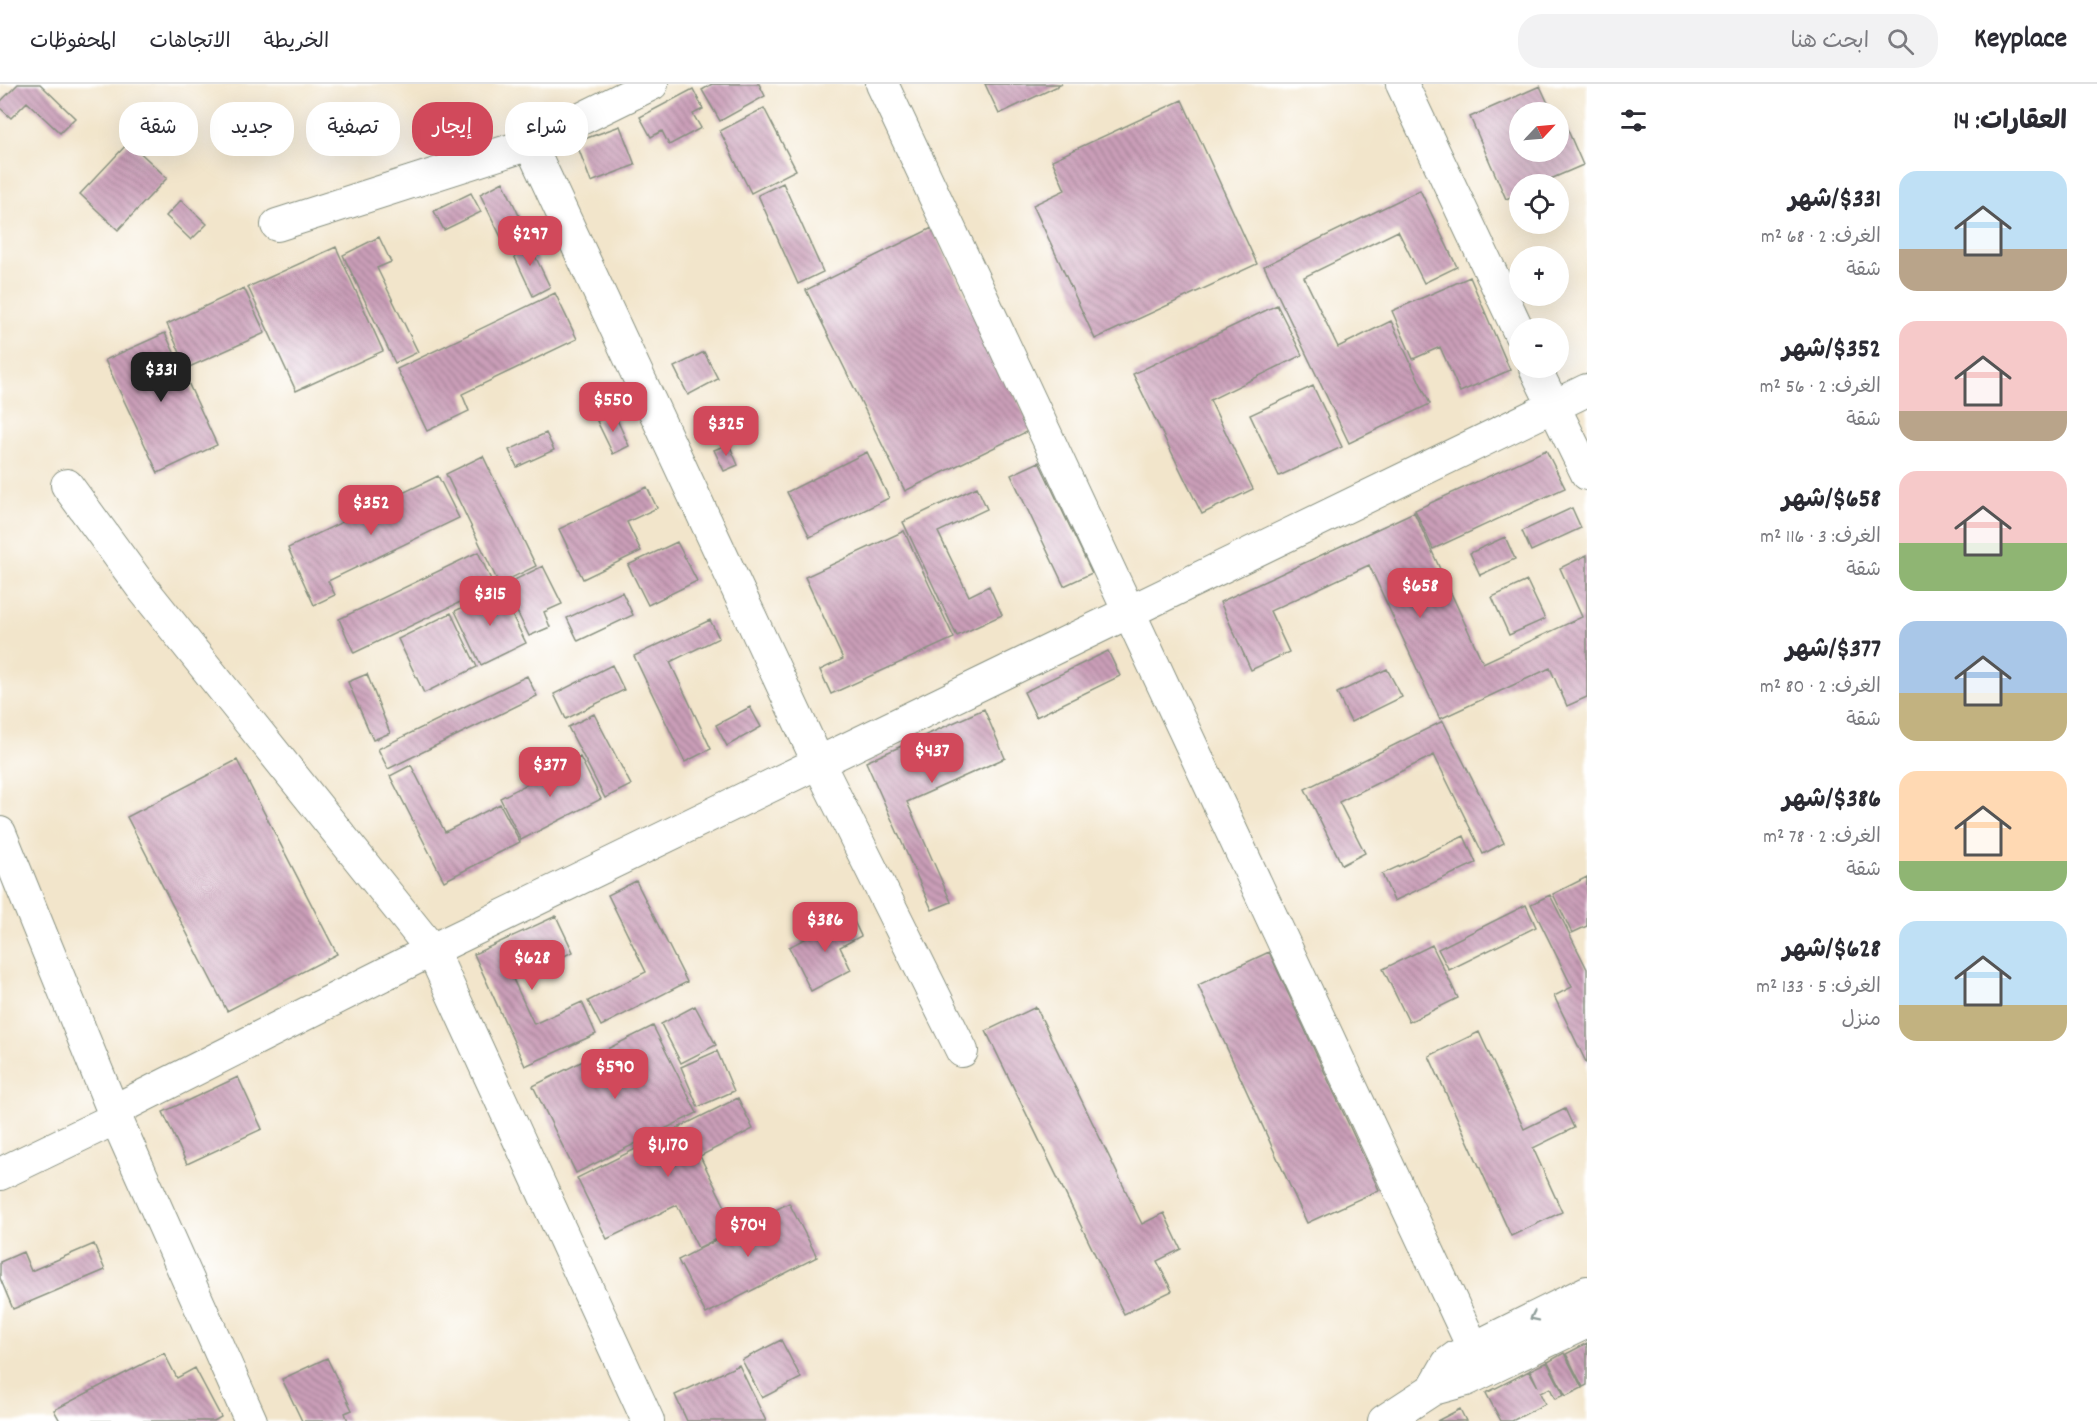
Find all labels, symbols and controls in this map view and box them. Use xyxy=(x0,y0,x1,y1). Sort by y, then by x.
search box xyxy=(1518,14,1938,68)
text: Keyplace xyxy=(1974,21,2067,61)
icon: search xyxy=(1884,25,1917,58)
text: ابحث هنا xyxy=(1791,27,1869,58)
text: المحفوظات xyxy=(30,28,116,58)
text: الاتجاهات xyxy=(149,28,231,58)
text: الخريطة xyxy=(264,28,329,58)
chip: شقة xyxy=(119,102,198,156)
chip: جديد xyxy=(210,102,294,156)
chip: تصفية xyxy=(306,102,400,156)
chip: إيجار xyxy=(412,102,493,156)
chip: شراء xyxy=(505,102,588,156)
north arrow xyxy=(1509,102,1569,162)
map controls xyxy=(1509,102,1569,378)
icon: filters xyxy=(1617,104,1650,137)
text: العقارات: 14 xyxy=(1953,104,2067,141)
button: locate xyxy=(1509,174,1569,234)
text: $331/شهر xyxy=(1788,182,1881,219)
icon: home xyxy=(1947,195,2019,267)
pin: $297 xyxy=(494,216,566,267)
text: $297 xyxy=(512,221,548,249)
text: الغرف: 2 · 68 m² xyxy=(1761,224,1881,252)
button: + xyxy=(1509,246,1569,306)
text: شقة xyxy=(1846,257,1881,285)
button: − xyxy=(1509,318,1569,378)
text: $352/شهر xyxy=(1782,332,1881,369)
icon: home xyxy=(1947,345,2019,417)
pin: $331 xyxy=(125,352,197,403)
text: $331 xyxy=(145,357,177,385)
text: الغرف: 2 · 56 m² xyxy=(1760,374,1881,402)
pin: $550 xyxy=(577,382,649,433)
text: $550 xyxy=(593,387,633,415)
pin: $325 xyxy=(690,406,762,457)
text: شقة xyxy=(1846,407,1881,435)
text: $325 xyxy=(707,411,745,439)
text: $658/شهر xyxy=(1782,482,1881,519)
pin: $352 xyxy=(335,485,407,536)
text: $352 xyxy=(352,490,390,518)
icon: home xyxy=(1947,495,2019,567)
text: الغرف: 3 · 116 m² xyxy=(1760,524,1881,552)
text: شقة xyxy=(1846,557,1881,585)
pin: $658 xyxy=(1384,568,1456,619)
text: $658 xyxy=(1401,573,1439,601)
pin: $315 xyxy=(454,576,526,627)
text: $315 xyxy=(474,581,506,609)
text: $377/شهر xyxy=(1786,632,1881,669)
icon: home xyxy=(1947,645,2019,717)
text: الغرف: 2 · 80 m² xyxy=(1760,674,1881,702)
text: شقة xyxy=(1846,707,1881,735)
pin: $437 xyxy=(896,733,968,784)
text: $437 xyxy=(915,738,949,766)
pin: $377 xyxy=(514,747,586,798)
text: $377 xyxy=(533,752,567,780)
text: $386/شهر xyxy=(1782,782,1881,819)
icon: home xyxy=(1947,795,2019,867)
text: الغرف: 2 · 78 m² xyxy=(1763,824,1881,852)
text: شقة xyxy=(1846,857,1881,885)
pin: $386 xyxy=(789,902,861,953)
text: $386 xyxy=(807,907,843,935)
text: $628/شهر xyxy=(1783,932,1881,969)
pin: $628 xyxy=(496,940,568,991)
text: $628 xyxy=(514,945,550,973)
icon: home xyxy=(1947,945,2019,1017)
text: الغرف: 5 · 133 m² xyxy=(1756,974,1881,1002)
text: منزل xyxy=(1842,1007,1881,1035)
pin: $590 xyxy=(579,1049,651,1100)
text: $590 xyxy=(595,1054,635,1082)
pin: $1,170 xyxy=(619,1127,717,1178)
text: $1,170 xyxy=(647,1132,689,1160)
pin: $704 xyxy=(712,1207,784,1258)
text: $704 xyxy=(730,1212,767,1240)
one-way arrow xyxy=(1530,1310,1541,1322)

